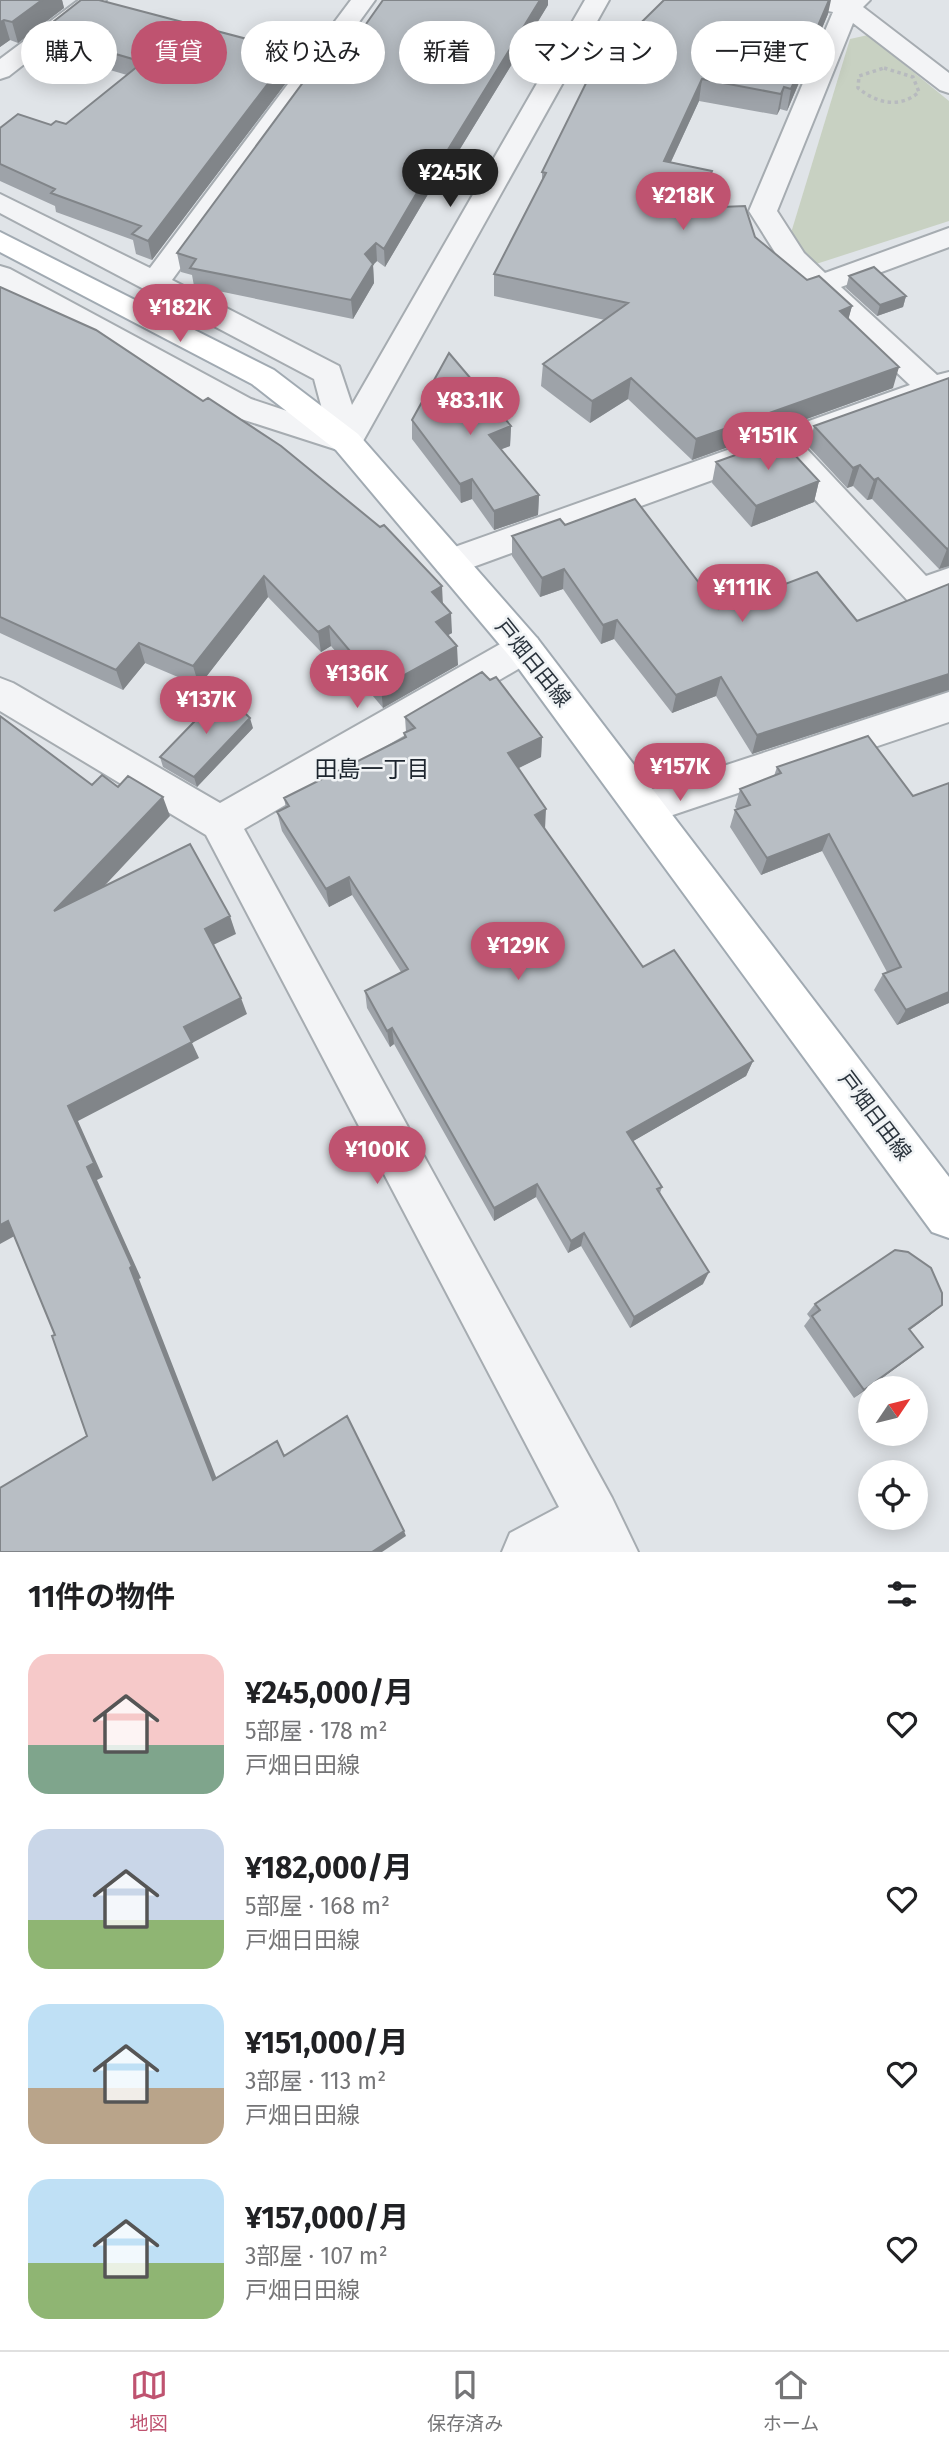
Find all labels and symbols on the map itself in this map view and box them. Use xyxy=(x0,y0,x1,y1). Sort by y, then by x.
pin: ¥245K xyxy=(401,150,499,209)
pin: ¥218K xyxy=(634,173,732,232)
pin: ¥182K xyxy=(131,284,229,344)
pin: ¥83.1K xyxy=(413,378,527,437)
pin: ¥151K xyxy=(719,412,817,472)
pin: ¥111K xyxy=(693,564,791,624)
street label: 戸畑日田線 xyxy=(490,614,576,712)
pin: ¥136K xyxy=(308,650,406,710)
pin: ¥137K xyxy=(157,676,255,736)
pin: ¥157K xyxy=(631,744,729,803)
district label: 田島一丁目 xyxy=(315,755,430,783)
pin: ¥129K xyxy=(469,922,567,982)
street label: 戸畑日田線 xyxy=(833,1066,917,1166)
pin: ¥100K xyxy=(328,1126,426,1186)
north arrow xyxy=(858,1376,928,1446)

